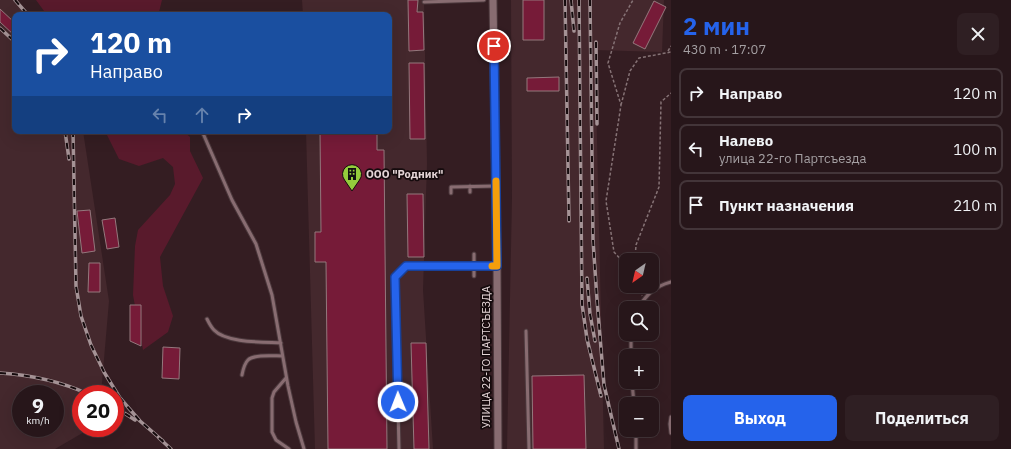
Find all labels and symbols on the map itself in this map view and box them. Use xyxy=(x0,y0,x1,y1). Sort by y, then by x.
pin xyxy=(477,29,511,63)
building icon: ООО "Родник" xyxy=(341,163,363,191)
place label: ООО "Родник" xyxy=(366,167,443,181)
north arrow xyxy=(619,253,659,293)
street label: УЛИЦА 22-ГО ПАРТСЪЕЗДА xyxy=(479,286,493,428)
position arrow xyxy=(377,381,419,423)
speed limit sign: 20 xyxy=(72,385,124,437)

